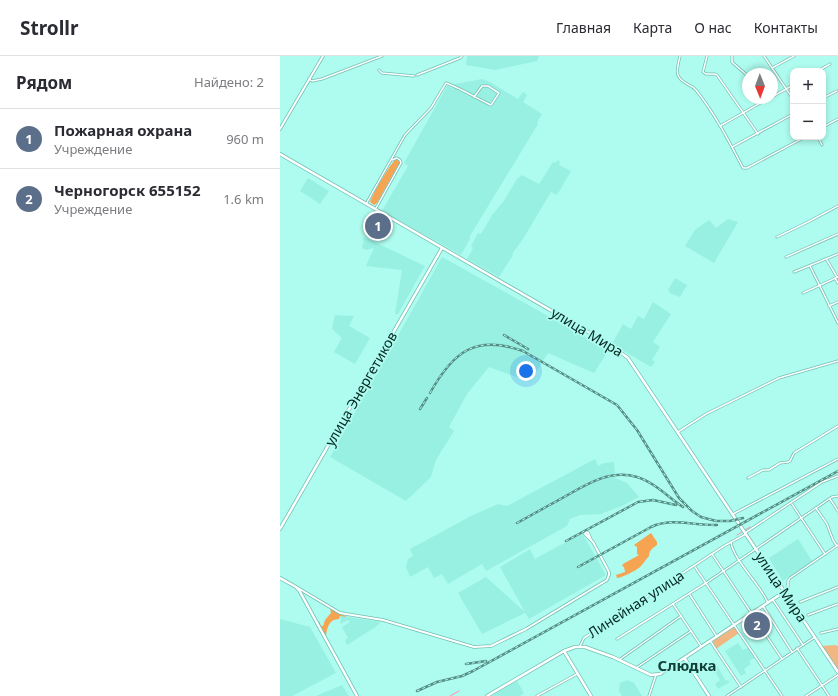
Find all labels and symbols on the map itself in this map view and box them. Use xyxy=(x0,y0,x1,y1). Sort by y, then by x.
north arrow xyxy=(742,68,778,104)
pin: 1 xyxy=(365,211,391,241)
street label: улица Мира xyxy=(548,303,627,361)
street label: улица Энергетиков xyxy=(320,328,401,450)
your location xyxy=(516,361,536,381)
street label: улица Мира xyxy=(751,548,812,626)
street label: Линейная улица xyxy=(584,565,688,642)
pin: 2 xyxy=(744,610,770,640)
district label: Слюдка xyxy=(657,655,717,675)

